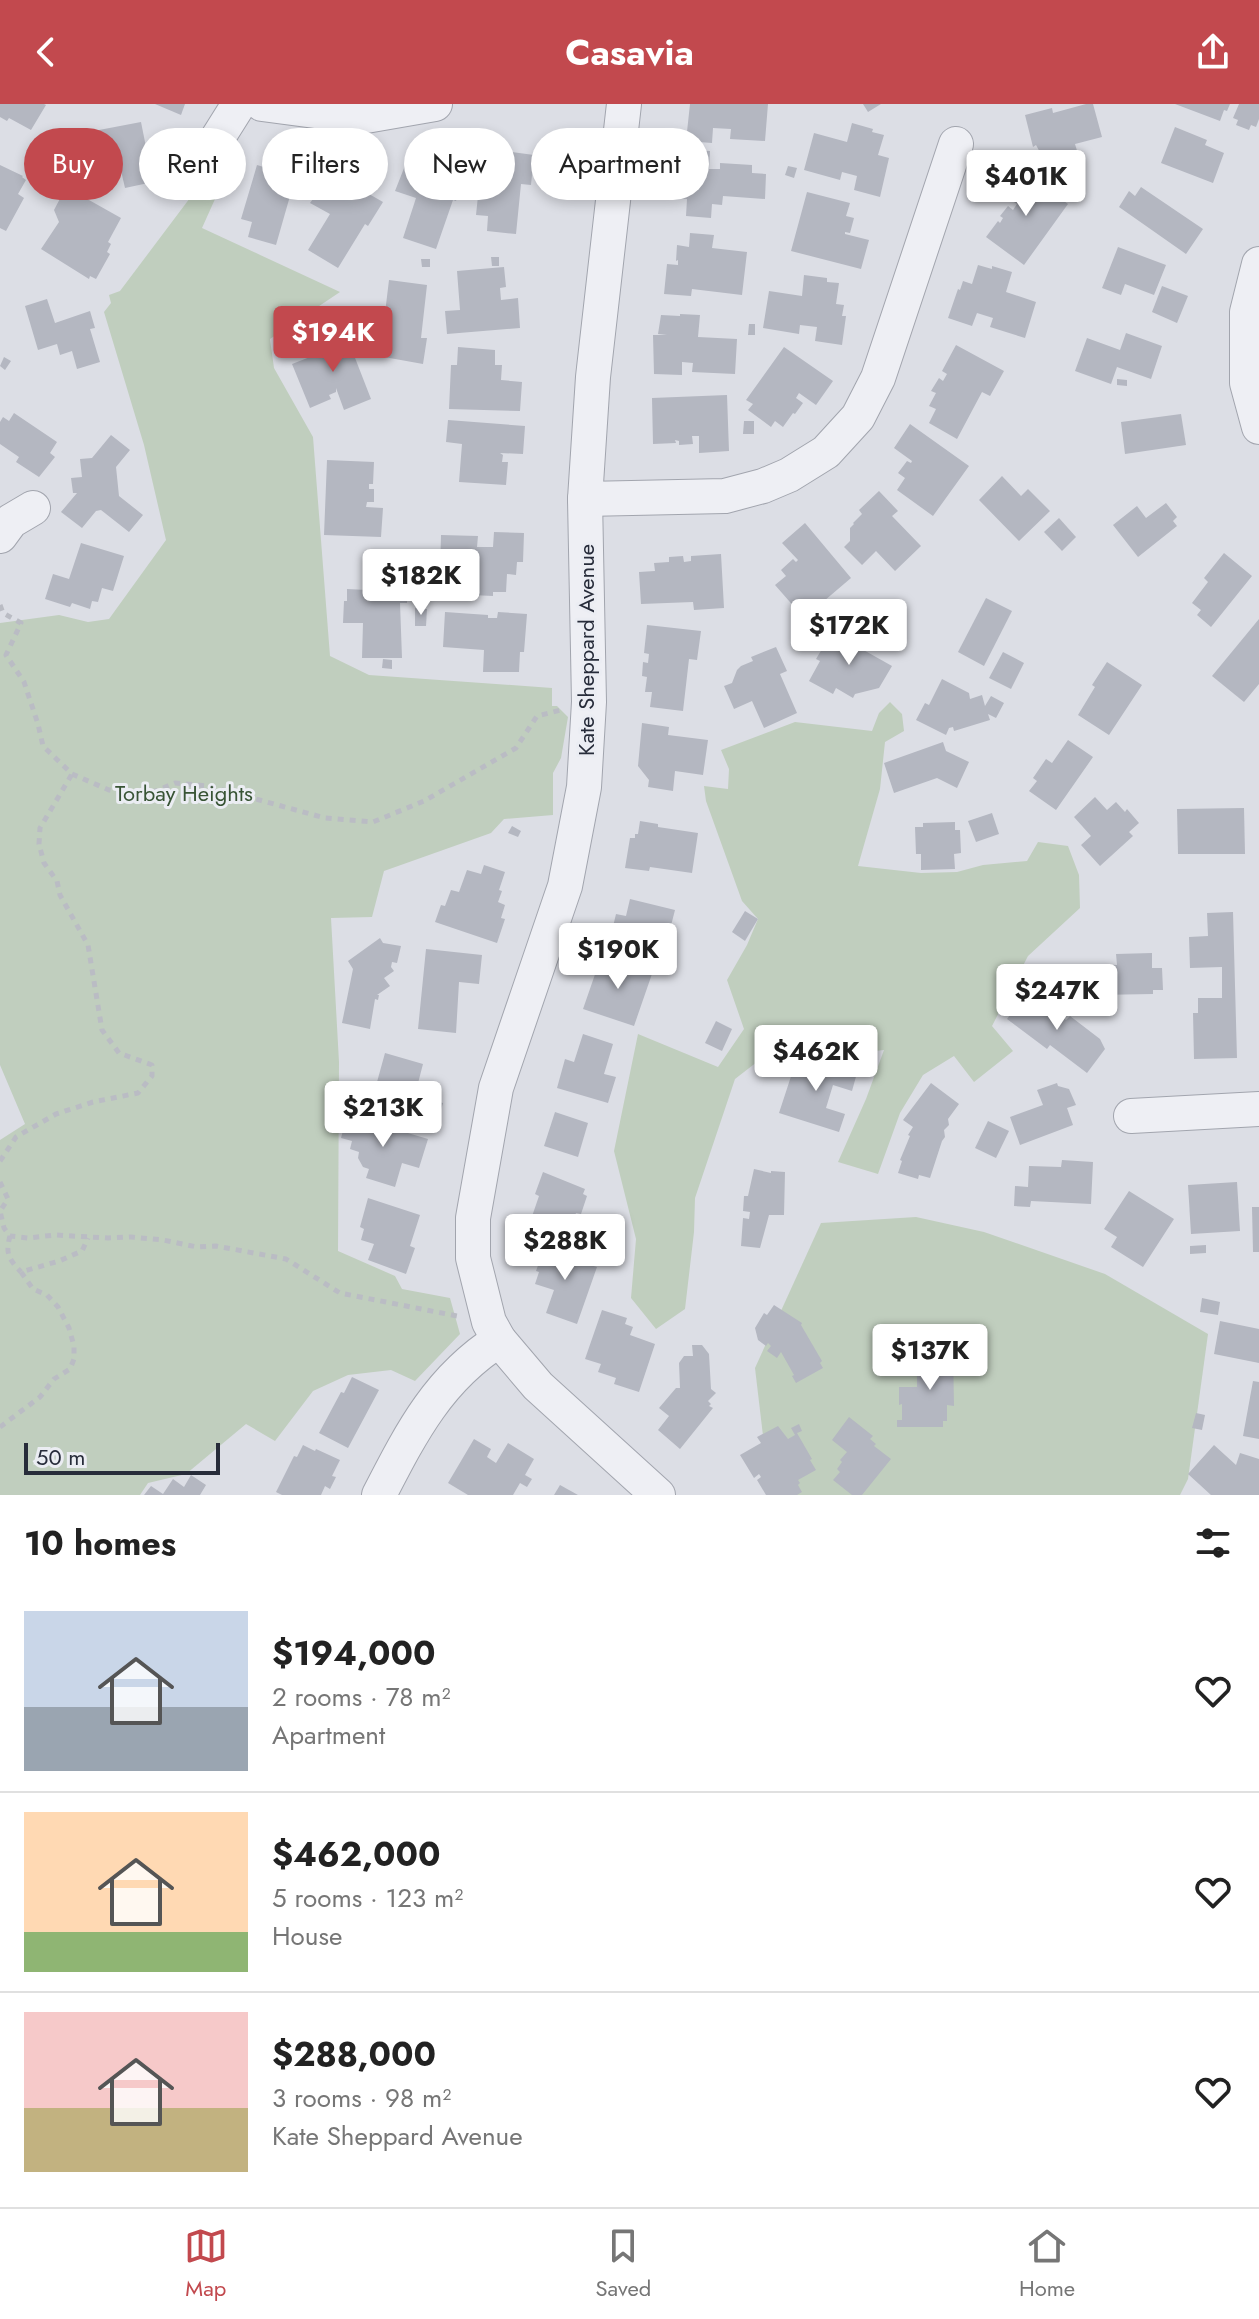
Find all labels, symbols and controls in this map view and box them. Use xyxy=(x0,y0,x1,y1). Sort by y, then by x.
text: Casavia xyxy=(565,26,694,78)
icon: back xyxy=(24,30,68,74)
icon: share xyxy=(1191,30,1235,74)
chip: Buy xyxy=(24,128,123,200)
chip: Rent xyxy=(139,128,246,200)
chip: Filters xyxy=(262,128,388,200)
chip: New xyxy=(404,128,515,200)
chip: Apartment xyxy=(531,128,709,200)
pin: $401K xyxy=(970,150,1082,218)
text: $401K xyxy=(985,157,1067,195)
pin: $194K xyxy=(277,306,389,374)
text: $194K xyxy=(291,313,375,351)
street label: Kate Sheppard Avenue xyxy=(570,544,602,756)
pin: $182K xyxy=(365,549,477,617)
text: $182K xyxy=(381,556,461,594)
pin: $172K xyxy=(793,599,905,667)
text: $172K xyxy=(809,606,889,644)
park label: Torbay Heights xyxy=(115,777,253,809)
pin: $190K xyxy=(562,923,674,991)
text: $190K xyxy=(577,930,659,968)
pin: $247K xyxy=(1001,964,1113,1032)
text: $247K xyxy=(1014,971,1100,1009)
pin: $462K xyxy=(760,1025,872,1093)
text: $462K xyxy=(773,1032,859,1070)
pin: $213K xyxy=(327,1081,439,1149)
text: $213K xyxy=(343,1088,423,1126)
pin: $288K xyxy=(509,1214,621,1282)
text: $288K xyxy=(523,1221,607,1259)
pin: $137K xyxy=(874,1324,986,1392)
text: $137K xyxy=(890,1331,970,1369)
scale bar xyxy=(24,1439,220,1475)
text: 50 m xyxy=(36,1441,85,1473)
text: 10 homes xyxy=(24,1519,176,1568)
icon: filters xyxy=(1191,1521,1235,1565)
text: $194,000 xyxy=(272,1629,435,1678)
icon: home xyxy=(88,1643,184,1739)
icon: heart xyxy=(1191,1669,1235,1713)
text: 2 rooms · 78 m² xyxy=(272,1678,451,1716)
text: Apartment xyxy=(272,1716,385,1754)
text: $462,000 xyxy=(272,1830,440,1879)
icon: home xyxy=(88,1844,184,1940)
icon: heart xyxy=(1191,1870,1235,1914)
text: 5 rooms · 123 m² xyxy=(272,1879,463,1917)
text: House xyxy=(272,1917,342,1955)
text: $288,000 xyxy=(272,2030,436,2079)
icon: home xyxy=(88,2044,184,2140)
icon: heart xyxy=(1191,2070,1235,2114)
text: 3 rooms · 98 m² xyxy=(272,2079,451,2117)
text: Kate Sheppard Avenue xyxy=(272,2117,523,2155)
tab: Map xyxy=(184,2224,228,2304)
tab: Saved xyxy=(596,2224,651,2304)
tab: Home xyxy=(1019,2224,1075,2304)

